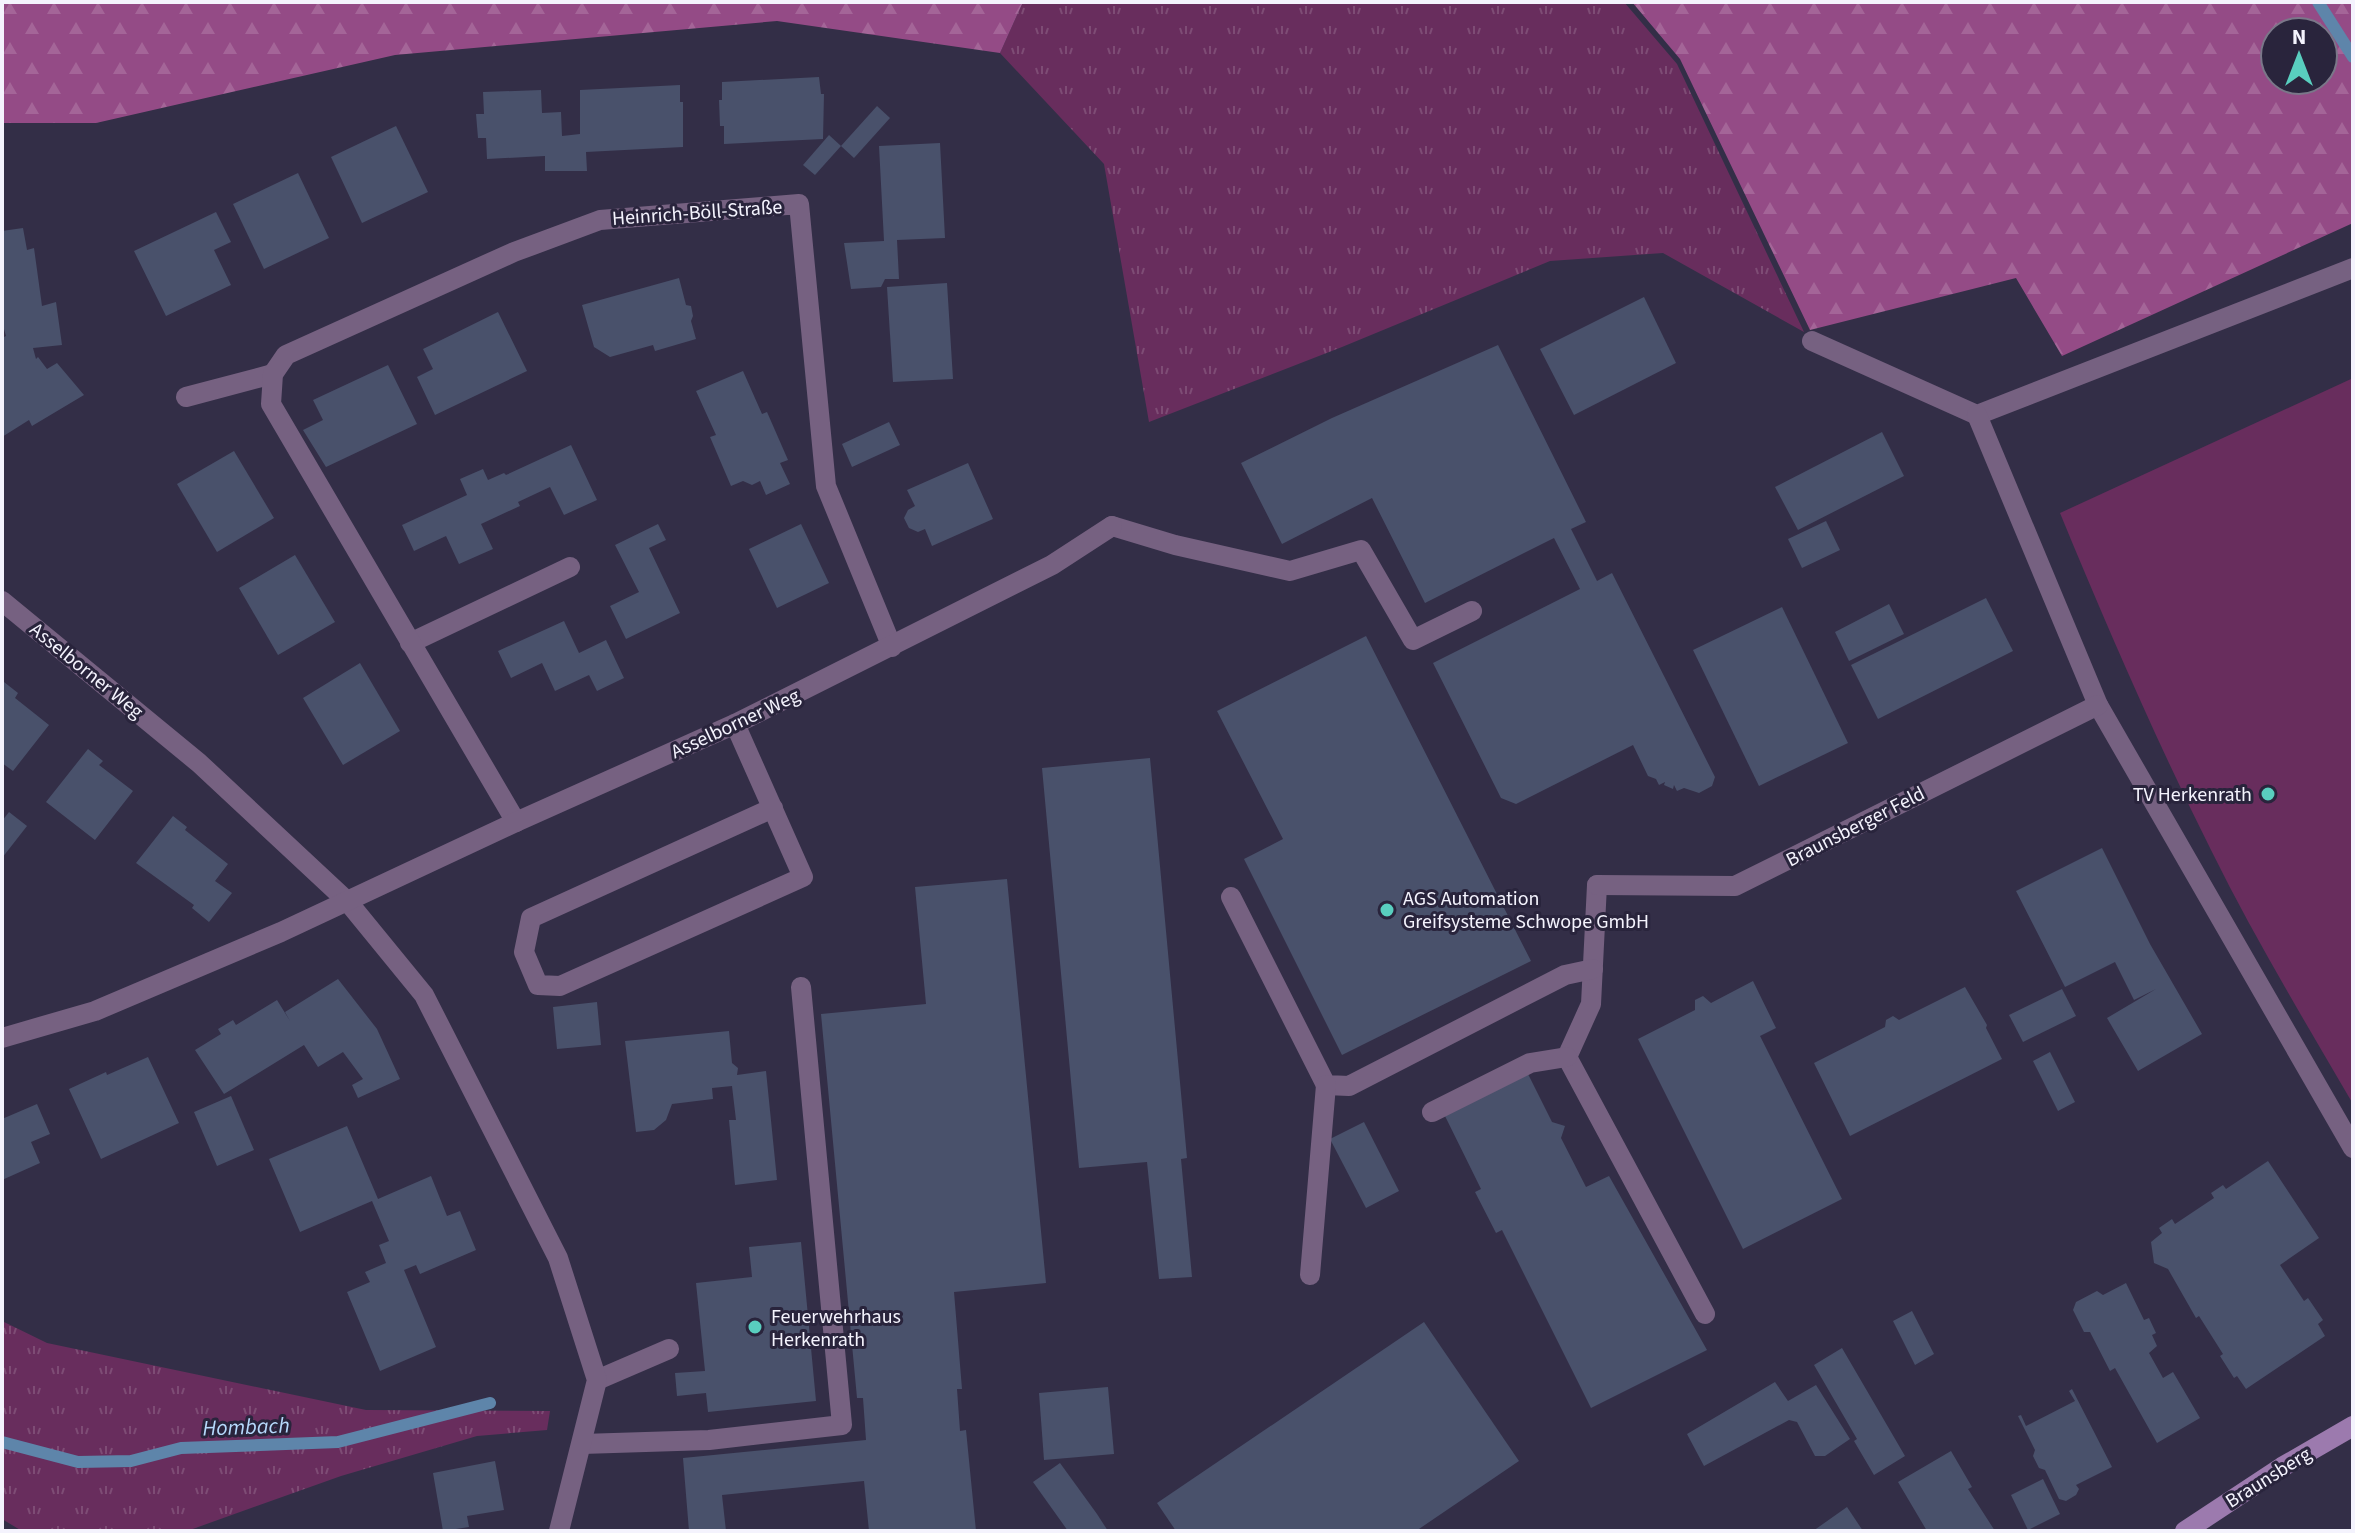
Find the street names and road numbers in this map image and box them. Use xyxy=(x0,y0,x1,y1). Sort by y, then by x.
street label: Heinrich-Böll-Straße xyxy=(611,193,783,233)
street label: Asselborner Weg xyxy=(23,616,149,725)
street label: Asselborner Weg xyxy=(666,682,804,766)
street label: Braunsberger Feld xyxy=(1781,780,1930,874)
street label: Braunsberg xyxy=(2220,1440,2317,1515)

